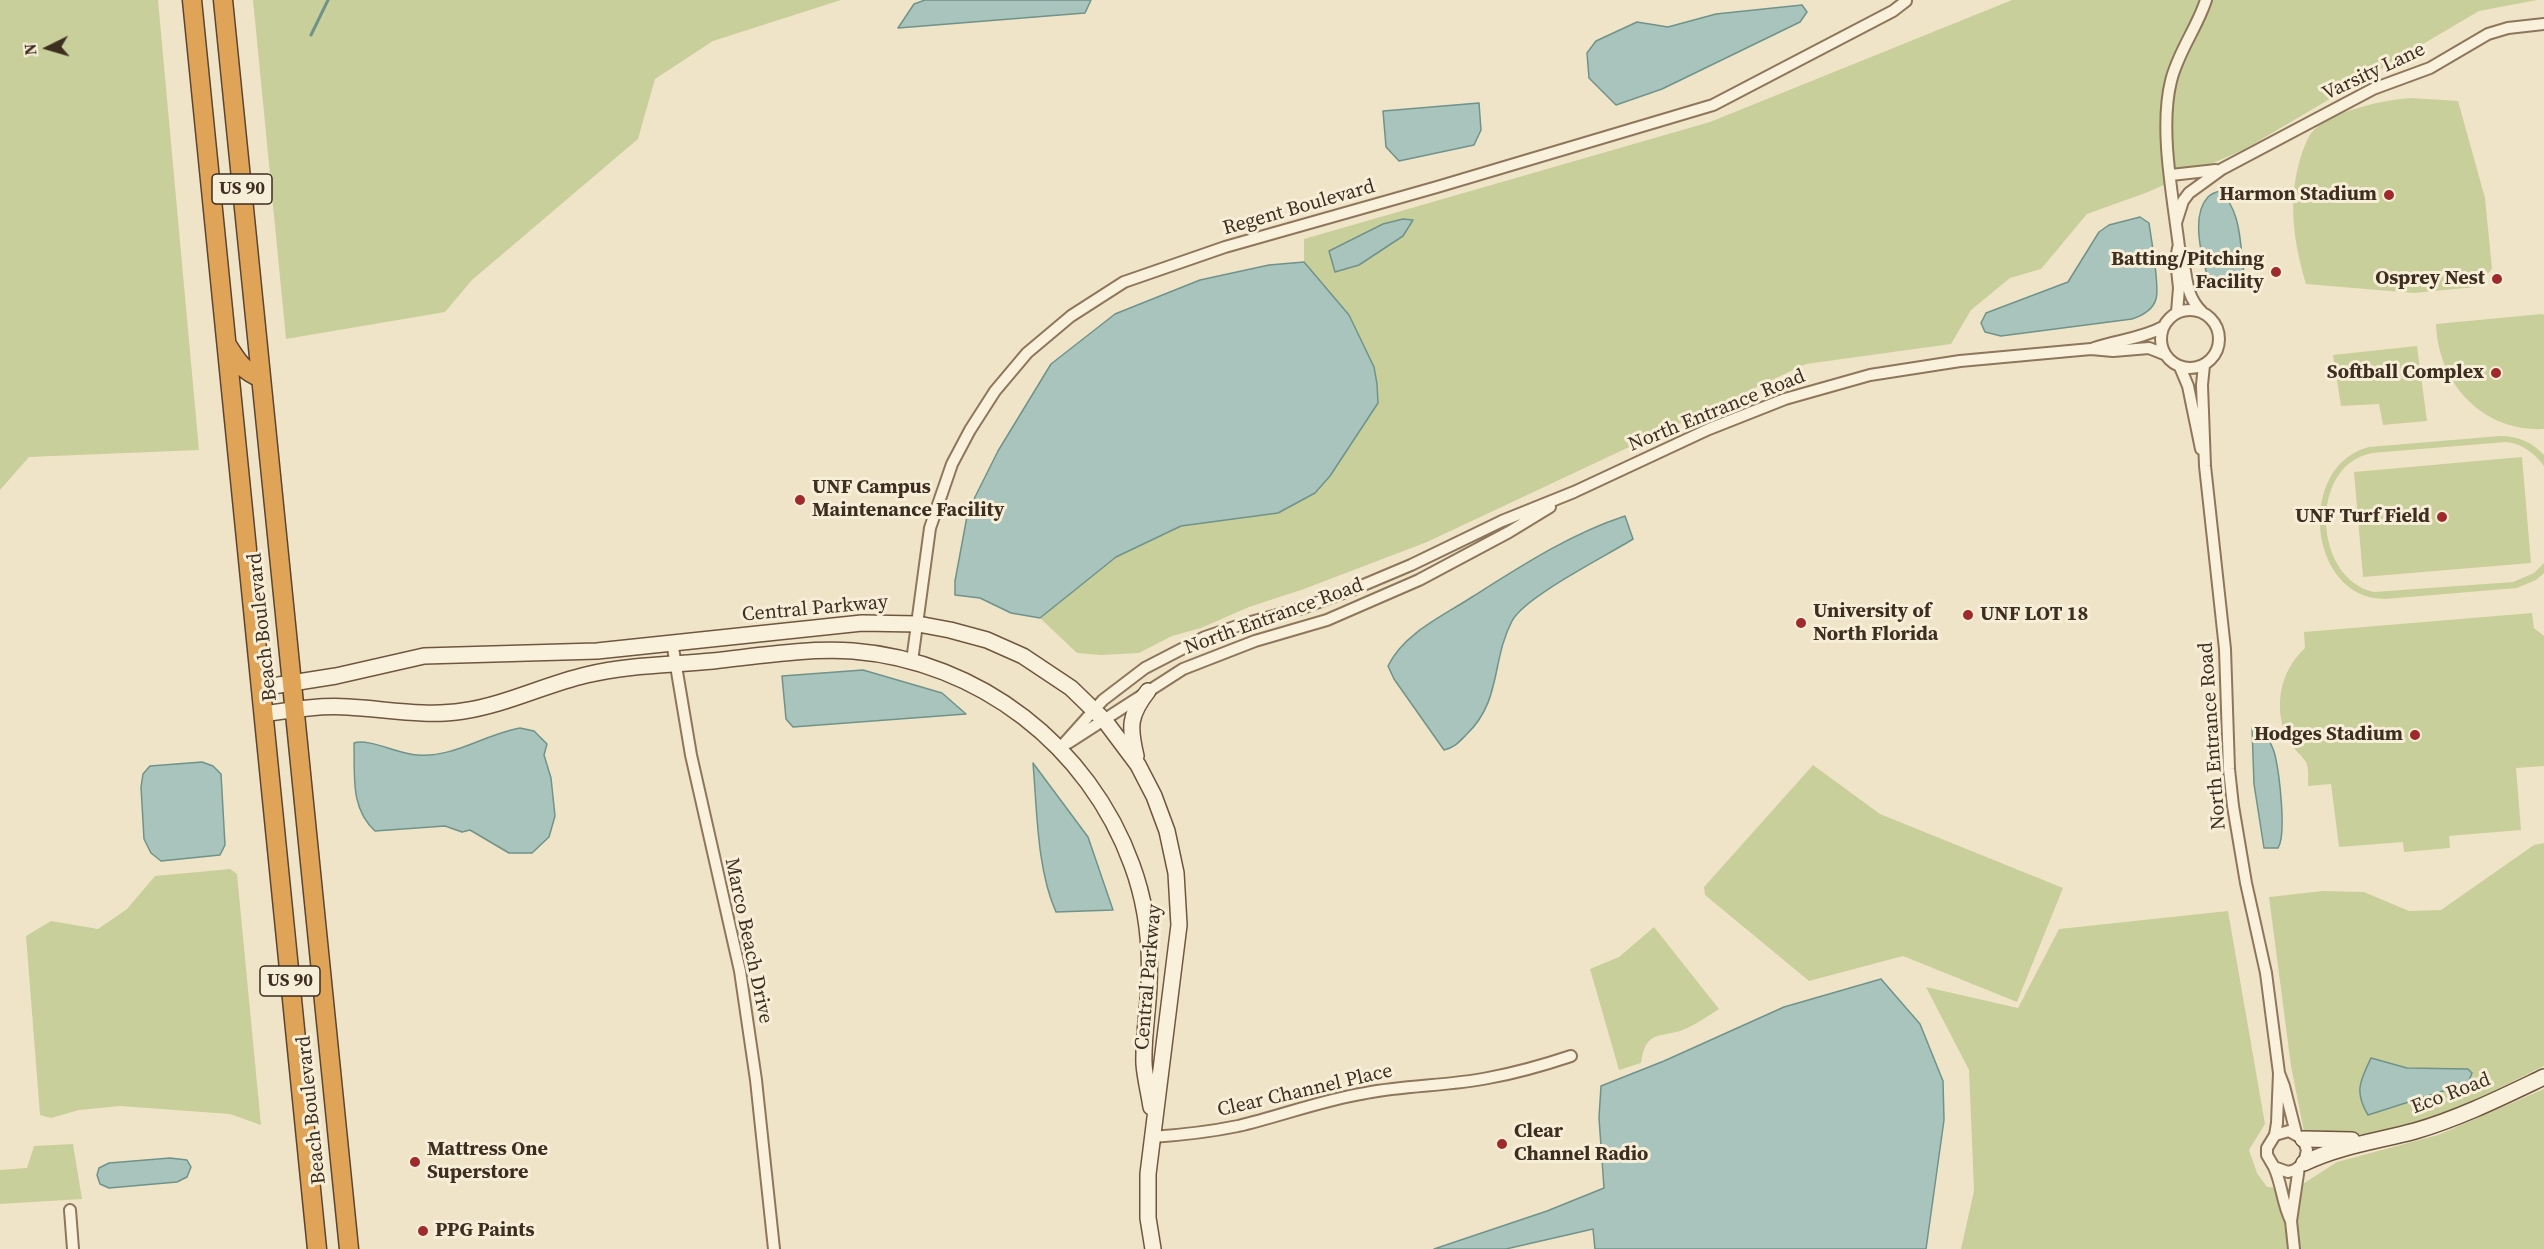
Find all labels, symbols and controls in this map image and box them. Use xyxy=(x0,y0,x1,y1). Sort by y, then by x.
north arrow xyxy=(18,18,78,78)
street label: Varsity Lane xyxy=(2319,38,2429,106)
text: N xyxy=(19,43,42,56)
road number: US 90 xyxy=(212,174,272,204)
street label: Regent Boulevard xyxy=(1220,175,1378,241)
place label: Harmon Stadium xyxy=(2219,183,2377,207)
marker: Harmon Stadium xyxy=(2382,188,2396,202)
place label: Batting/Pitching Facility xyxy=(2111,248,2264,295)
marker: Batting/Pitching Facility xyxy=(2269,265,2283,279)
place label: Osprey Nest xyxy=(2375,267,2485,291)
marker: Osprey Nest xyxy=(2490,272,2504,286)
place label: Softball Complex xyxy=(2327,361,2484,385)
street label: North Entrance Road xyxy=(1625,365,1809,457)
marker: Softball Complex xyxy=(2489,366,2503,380)
place label: UNF Campus Maintenance Facility xyxy=(812,476,1004,523)
marker: UNF Campus Maintenance Facility xyxy=(793,493,807,507)
place label: UNF Turf Field xyxy=(2295,505,2430,529)
marker: UNF Turf Field xyxy=(2435,510,2449,524)
street label: Beach Boulevard xyxy=(243,551,283,703)
street label: North Entrance Road xyxy=(1181,574,1367,660)
street label: Central Parkway xyxy=(741,591,889,627)
place label: University of North Florida xyxy=(1813,600,1938,647)
place label: UNF LOT 18 xyxy=(1980,603,2088,627)
marker: UNF LOT 18 xyxy=(1961,608,1975,622)
marker: University of North Florida xyxy=(1794,616,1808,630)
street label: North Entrance Road xyxy=(2194,641,2232,831)
place label: Hodges Stadium xyxy=(2254,723,2403,747)
marker: Hodges Stadium xyxy=(2408,728,2422,742)
street label: Marco Beach Drive xyxy=(719,856,777,1026)
street label: Central Parkway xyxy=(1131,903,1167,1051)
road number: US 90 xyxy=(260,966,320,996)
street label: Beach Boulevard xyxy=(292,1034,332,1186)
street label: Clear Channel Place xyxy=(1215,1059,1395,1123)
street label: Eco Road xyxy=(2408,1068,2494,1120)
place label: Clear Channel Radio xyxy=(1514,1120,1648,1167)
marker: Clear Channel Radio xyxy=(1495,1137,1509,1151)
place label: Mattress One Superstore xyxy=(427,1138,548,1185)
marker: Mattress One Superstore xyxy=(408,1155,422,1169)
place label: PPG Paints xyxy=(435,1219,535,1243)
marker: PPG Paints xyxy=(416,1224,430,1238)

